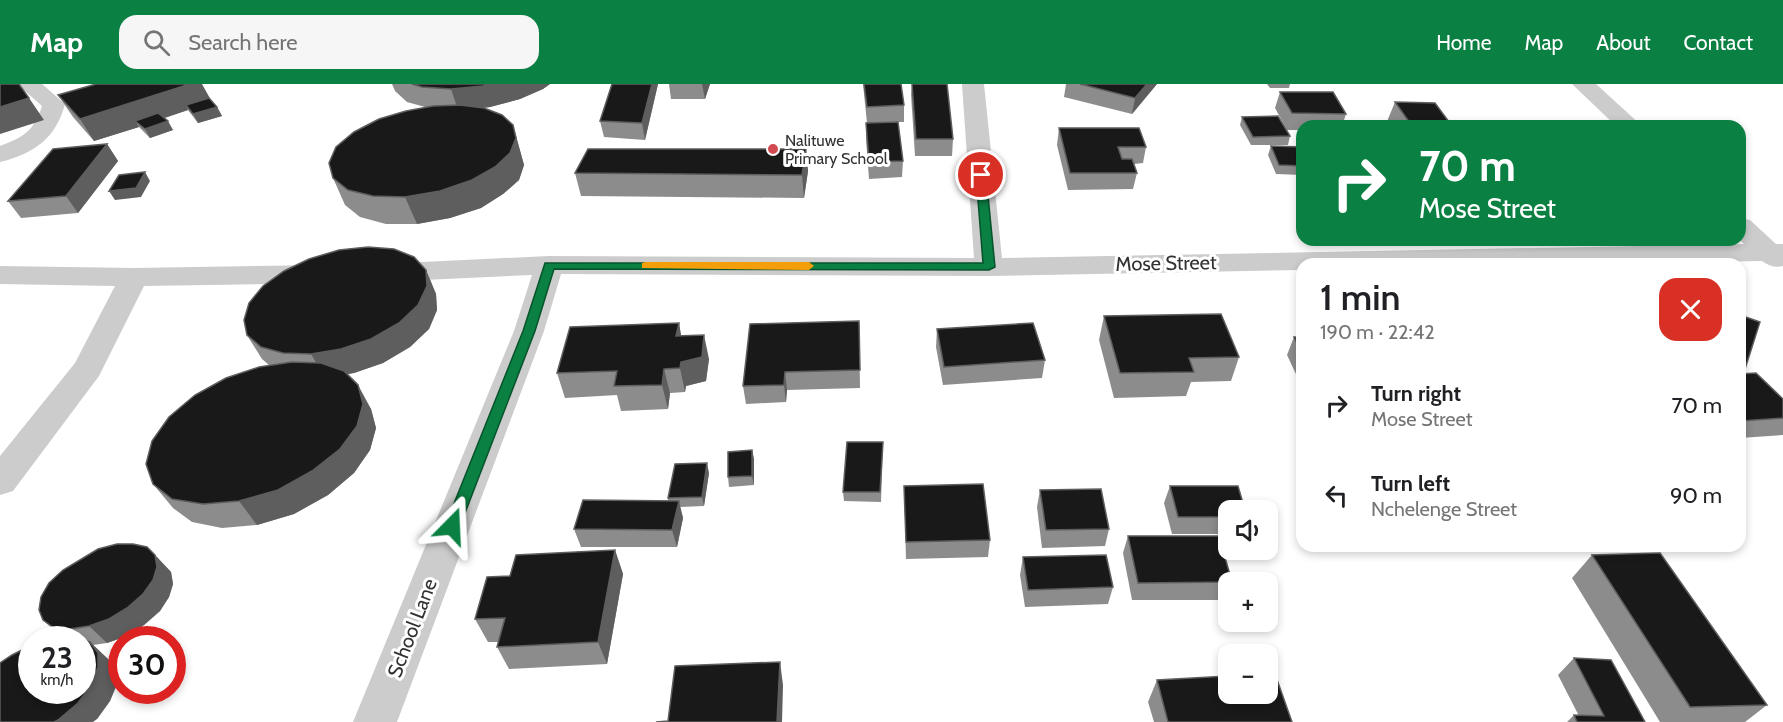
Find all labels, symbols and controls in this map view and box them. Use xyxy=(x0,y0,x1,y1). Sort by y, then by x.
search box xyxy=(119,15,539,69)
text: Map xyxy=(30,25,83,59)
icon: search xyxy=(140,26,173,59)
text: Search here xyxy=(188,29,297,56)
text: Home xyxy=(1436,30,1492,55)
text: Map xyxy=(1525,30,1563,55)
text: About xyxy=(1596,30,1650,55)
text: Contact xyxy=(1683,30,1753,55)
place label: Nalituwe Primary School xyxy=(785,131,888,168)
text: 70 m xyxy=(1419,140,1516,192)
marker: Nalituwe Primary School xyxy=(766,142,780,156)
icon: right xyxy=(1320,144,1398,222)
pin xyxy=(955,149,1006,200)
icon: arrive xyxy=(964,158,997,191)
text: Mose Street xyxy=(1419,192,1556,225)
street label: Mose Street xyxy=(1115,250,1217,276)
text: 1 min xyxy=(1320,275,1400,319)
button: close xyxy=(1659,278,1722,341)
text: 190 m · 22:42 xyxy=(1320,320,1435,344)
text: Turn right xyxy=(1371,380,1461,407)
icon: right xyxy=(1320,389,1353,422)
text: 70 m xyxy=(1672,392,1722,419)
text: Mose Street xyxy=(1371,407,1472,431)
text: Turn left xyxy=(1371,470,1450,497)
icon: left xyxy=(1320,479,1353,512)
text: 90 m xyxy=(1670,482,1722,509)
position arrow xyxy=(420,494,484,558)
text: Nchelenge Street xyxy=(1371,497,1517,521)
map controls xyxy=(1218,500,1278,704)
button: sound xyxy=(1218,500,1278,560)
button: + xyxy=(1218,572,1278,632)
street label: School Lane xyxy=(382,575,442,681)
speed limit sign: 30 xyxy=(108,626,186,704)
text: 23 xyxy=(41,639,73,676)
button: − xyxy=(1218,644,1278,704)
text: km/h xyxy=(41,671,73,689)

